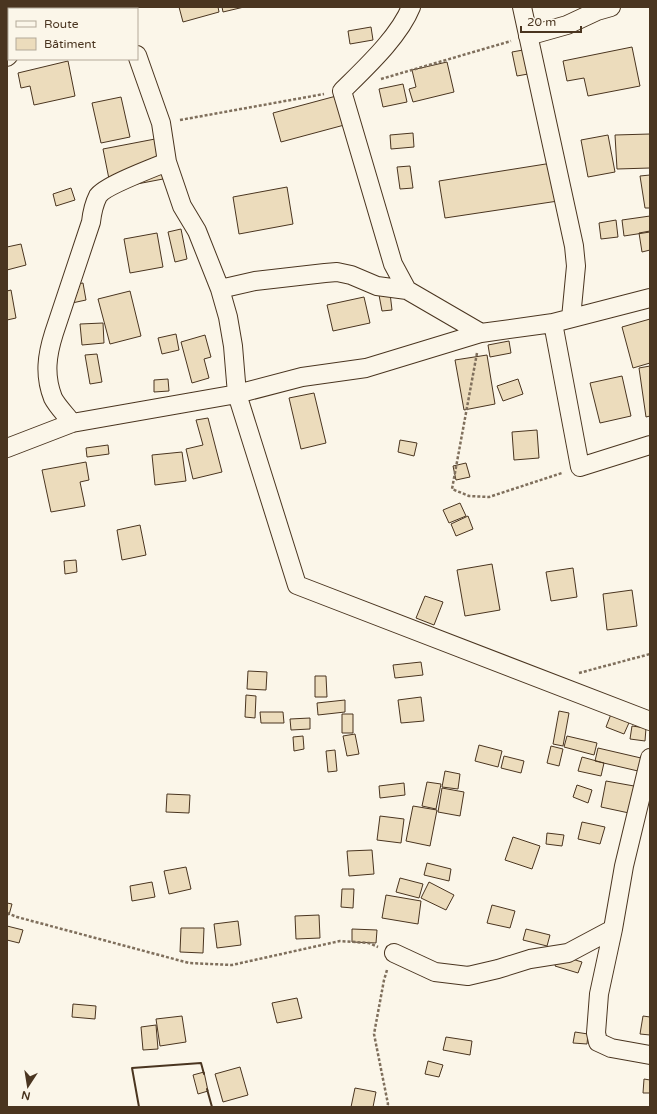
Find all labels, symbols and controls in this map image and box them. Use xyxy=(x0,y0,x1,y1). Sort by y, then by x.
legend xyxy=(8,8,138,60)
scale bar xyxy=(521,8,581,34)
text: 20 m xyxy=(527,15,556,29)
text: Route xyxy=(44,17,79,31)
text: Bâtiment xyxy=(44,37,96,51)
north arrow xyxy=(8,1066,48,1106)
text: N xyxy=(20,1088,32,1103)

